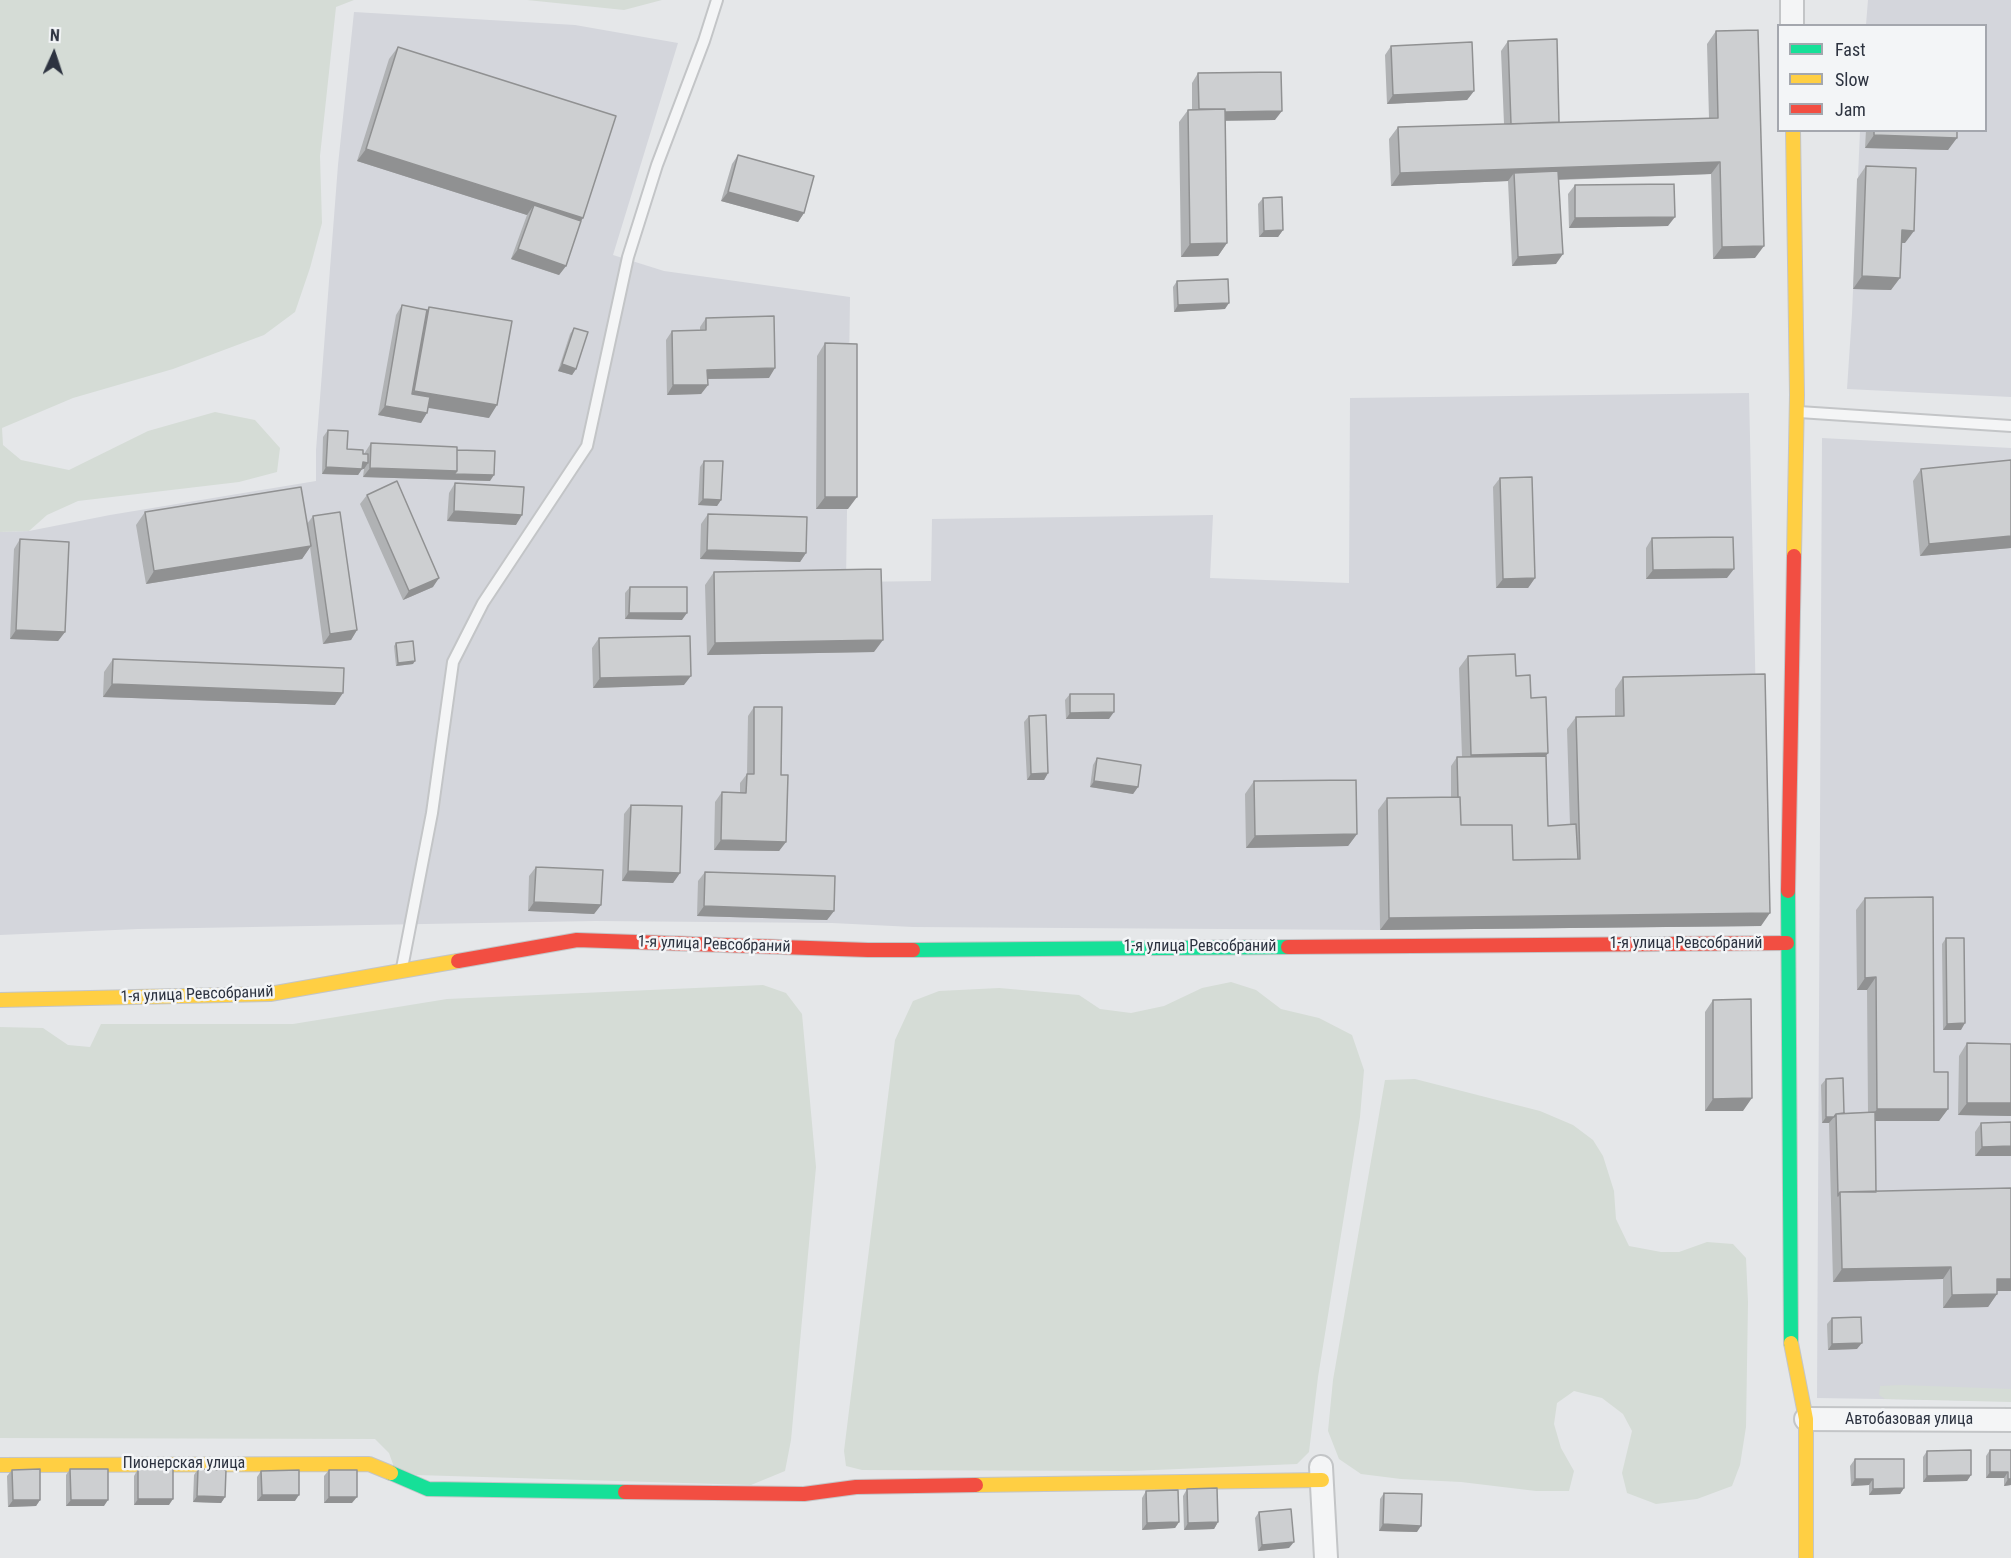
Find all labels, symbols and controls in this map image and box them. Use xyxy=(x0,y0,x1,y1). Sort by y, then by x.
north arrow xyxy=(24,24,84,84)
legend xyxy=(1777,24,1987,132)
text: N xyxy=(50,26,60,45)
text: Fast xyxy=(1835,39,1866,60)
text: Slow xyxy=(1835,69,1869,90)
text: Jam xyxy=(1835,99,1866,120)
street label: 1-я улица Ревсобраний xyxy=(637,933,791,957)
street label: 1-я улица Ревсобраний xyxy=(1610,934,1762,954)
street label: 1-я улица Ревсобраний xyxy=(1124,937,1276,957)
street label: 1-я улица Ревсобраний xyxy=(120,983,274,1007)
street label: Автобазовая улица xyxy=(1845,1410,1973,1430)
street label: Пионерская улица xyxy=(123,1454,245,1474)

